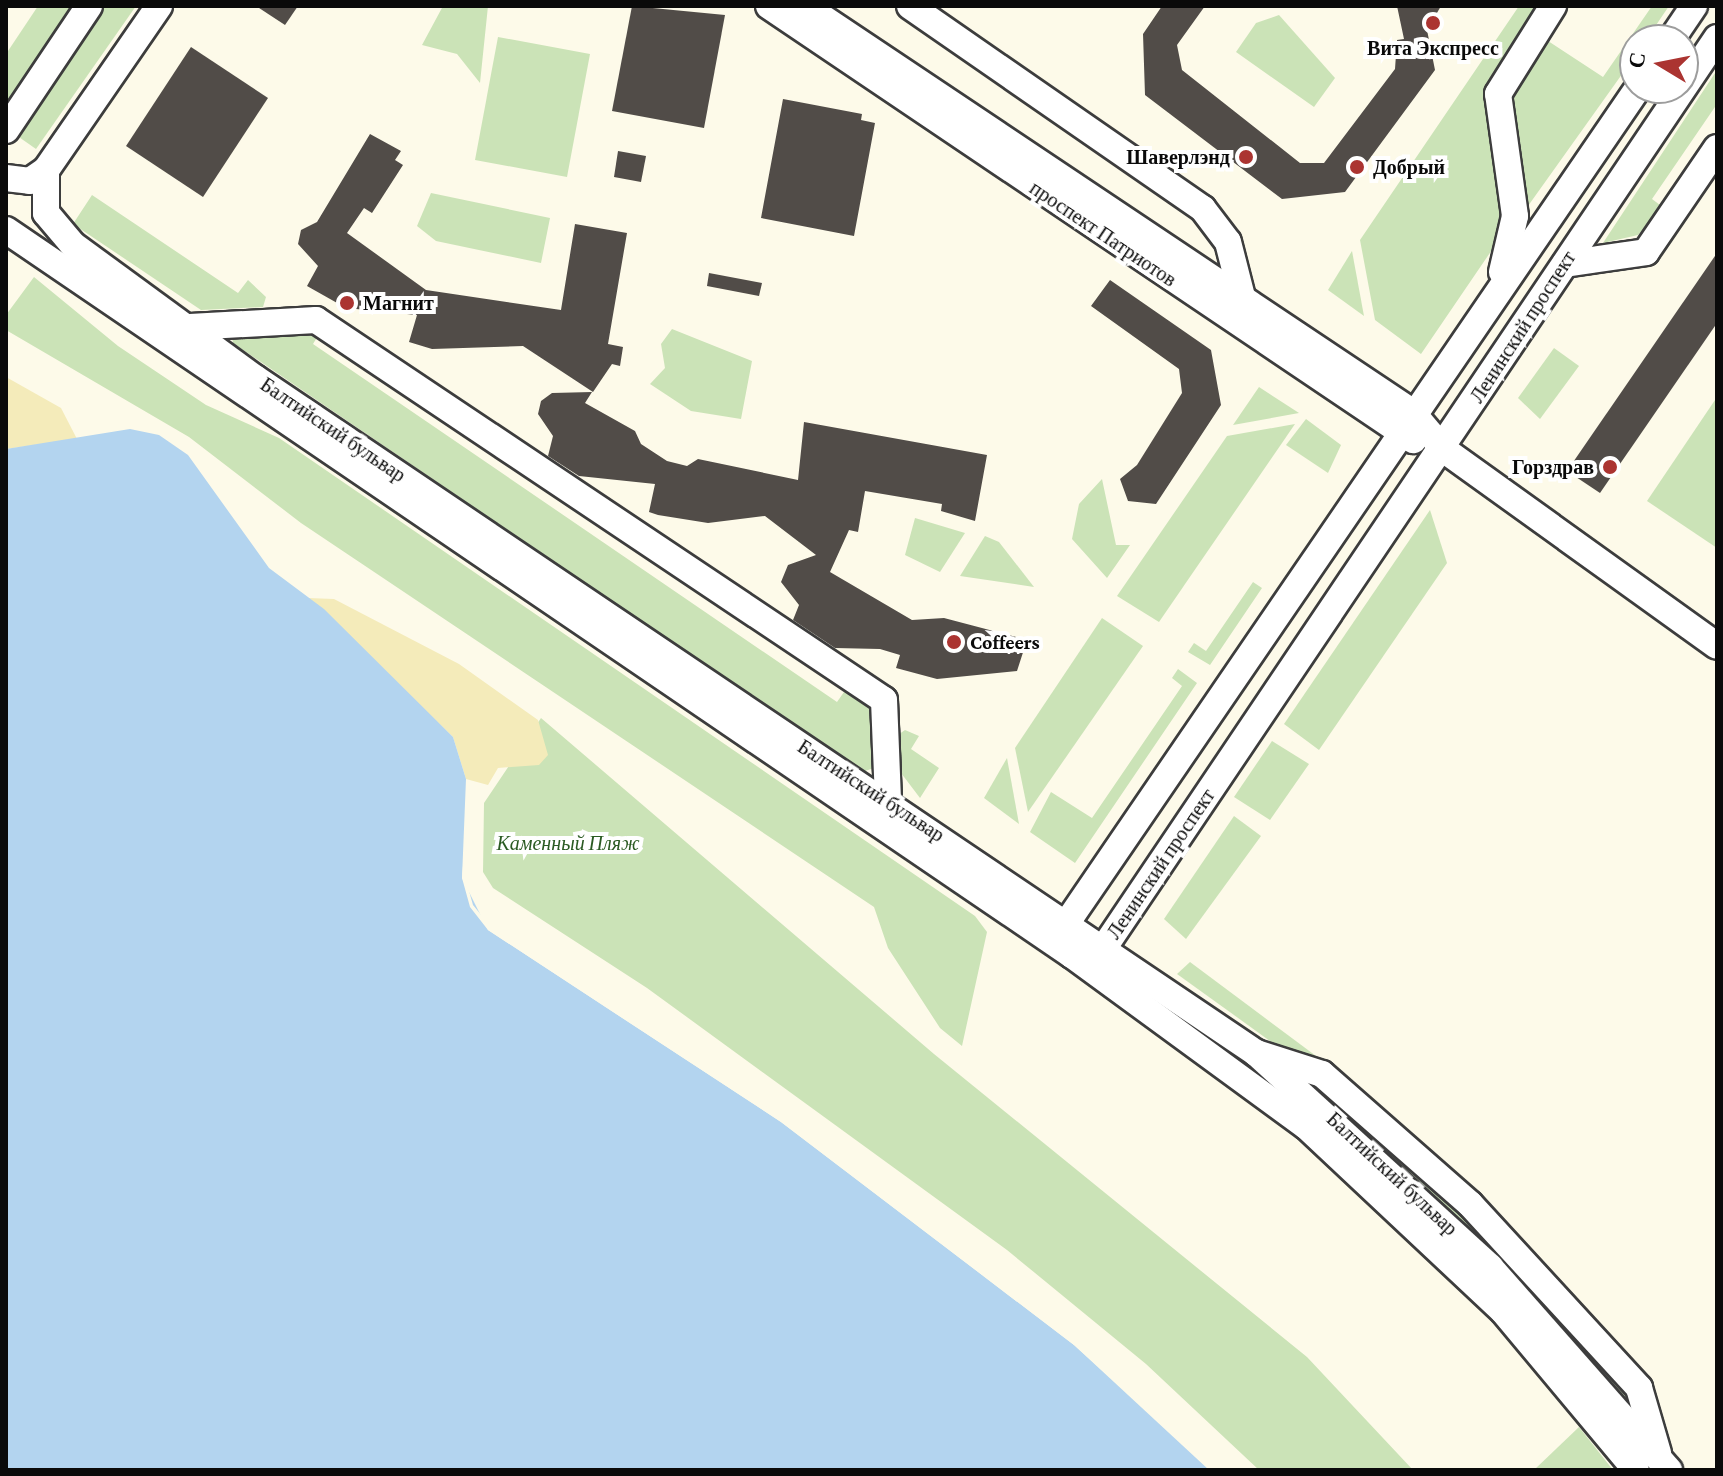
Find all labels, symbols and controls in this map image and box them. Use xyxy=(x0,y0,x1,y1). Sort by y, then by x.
marker: Вита Экспресс xyxy=(1424,14,1442,32)
north arrow xyxy=(1619,24,1699,104)
place label: Вита Экспресс xyxy=(1367,36,1499,60)
text: С xyxy=(1623,50,1651,70)
place label: Шаверлэнд xyxy=(1126,145,1230,169)
marker: Шаверлэнд xyxy=(1237,148,1255,166)
place label: Добрый xyxy=(1373,155,1445,179)
marker: Добрый xyxy=(1348,158,1366,176)
street label: проспект Патриотов xyxy=(1025,176,1181,292)
street label: Ленинский проспект xyxy=(1465,247,1581,407)
place label: Магнит xyxy=(363,291,434,315)
marker: Магнит xyxy=(338,294,356,312)
street label: Балтийский бульвар xyxy=(256,372,410,488)
place label: Горздрав xyxy=(1512,455,1594,479)
marker: Горздрав xyxy=(1601,458,1619,476)
place label: Coffeers xyxy=(970,630,1040,654)
marker: Coffeers xyxy=(945,633,963,651)
street label: Балтийский бульвар xyxy=(793,735,949,847)
street label: Ленинский проспект xyxy=(1102,784,1220,944)
park label: Каменный Пляж xyxy=(496,831,640,855)
street label: Балтийский бульвар xyxy=(1322,1107,1462,1241)

